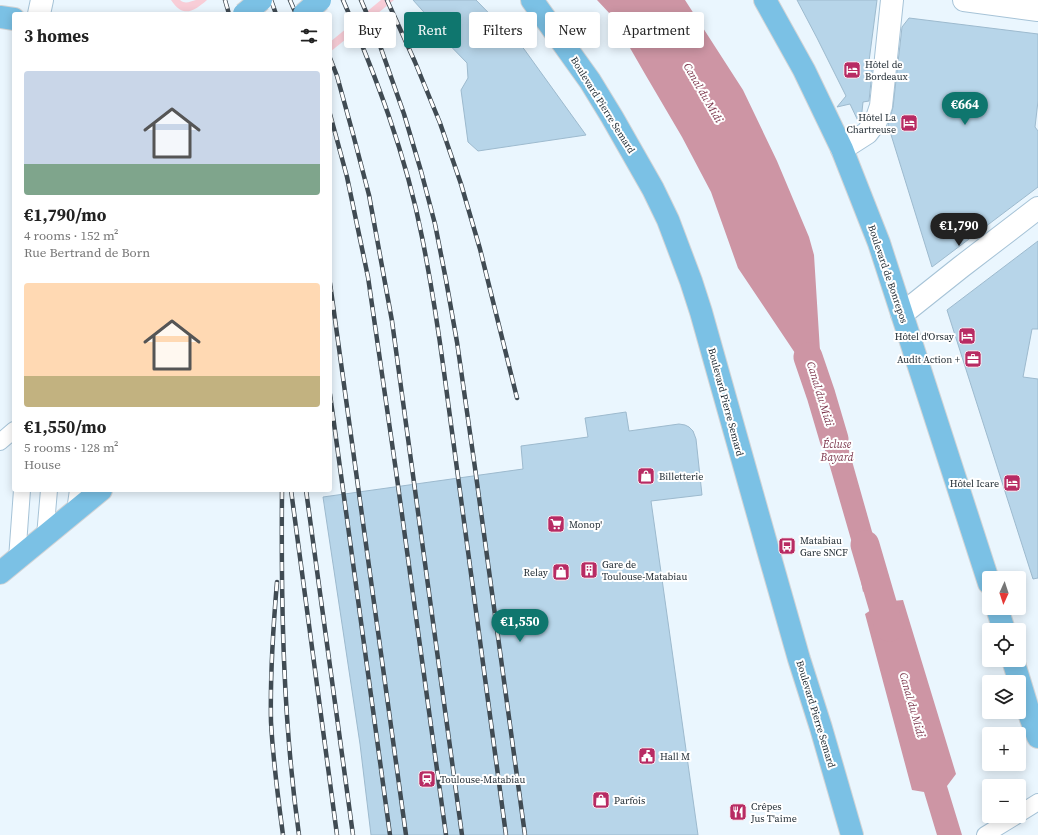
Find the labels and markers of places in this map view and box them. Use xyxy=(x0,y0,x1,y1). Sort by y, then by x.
place label: Hôtel de Bordeaux xyxy=(865,58,908,83)
hotel icon: Hôtel de Bordeaux xyxy=(842,60,862,80)
pin: €664 xyxy=(941,92,989,126)
place label: Hôtel La Chartreuse xyxy=(846,111,897,136)
hotel icon: Hôtel La Chartreuse xyxy=(899,113,919,133)
pin: €1,790 xyxy=(926,213,992,247)
hotel icon: Hôtel d'Orsay xyxy=(957,326,977,346)
place label: Hôtel d'Orsay xyxy=(895,330,955,343)
office icon: Audit Action + xyxy=(963,349,983,369)
place label: Audit Action + xyxy=(897,353,961,366)
shop icon: Billetterie xyxy=(636,466,656,486)
place label: Billetterie xyxy=(659,470,703,483)
hotel icon: Hôtel Icare xyxy=(1002,473,1022,493)
place label: Hôtel Icare xyxy=(950,477,999,490)
supermarket icon: Monop' xyxy=(546,514,566,534)
place label: Monop' xyxy=(569,518,602,531)
place label: Matabiau Gare SNCF xyxy=(800,534,848,559)
bus stop icon: Matabiau Gare SNCF xyxy=(777,536,797,556)
place label: Gare de Toulouse-Matabiau xyxy=(602,558,687,583)
building icon: Gare de Toulouse-Matabiau xyxy=(579,560,599,580)
shop icon: Relay xyxy=(551,562,571,582)
place label: Relay xyxy=(524,566,549,579)
pin: €1,550 xyxy=(487,609,553,643)
public building icon: Hall M xyxy=(637,746,657,766)
place label: Hall M xyxy=(660,750,690,763)
station icon: Toulouse-Matabiau xyxy=(417,769,437,789)
place label: Toulouse-Matabiau xyxy=(440,773,525,786)
shop icon: Parfois xyxy=(591,790,611,810)
place label: Parfois xyxy=(614,794,645,807)
place label: Crêpes Jus T'aime xyxy=(750,800,797,825)
restaurant icon: Crêpes Jus T'aime xyxy=(728,802,748,822)

